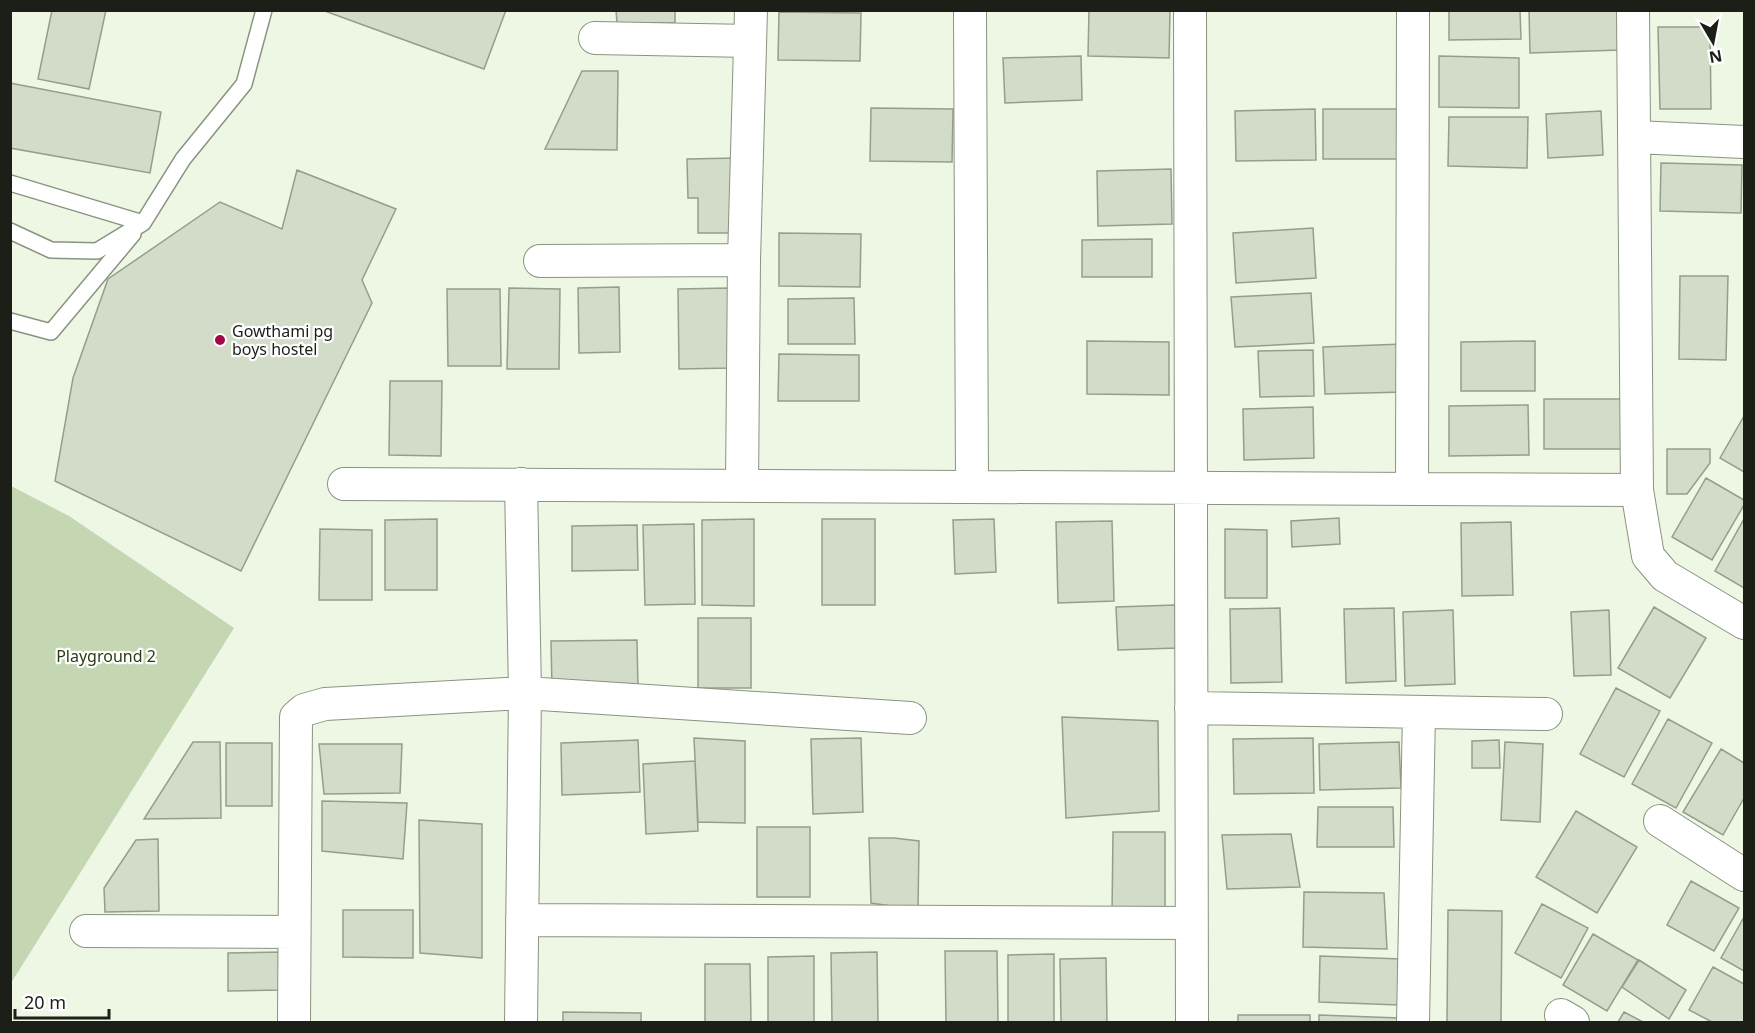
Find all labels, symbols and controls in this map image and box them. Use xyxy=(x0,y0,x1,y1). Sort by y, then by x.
north arrow xyxy=(1683,12,1743,72)
text: N xyxy=(1707,45,1724,69)
place label: Gowthami pg boys hostel xyxy=(232,320,333,360)
marker: Gowthami pg boys hostel xyxy=(213,333,227,347)
park label: Playground 2 xyxy=(56,645,156,667)
scale bar xyxy=(15,982,110,1020)
text: 20 m xyxy=(24,990,66,1014)

